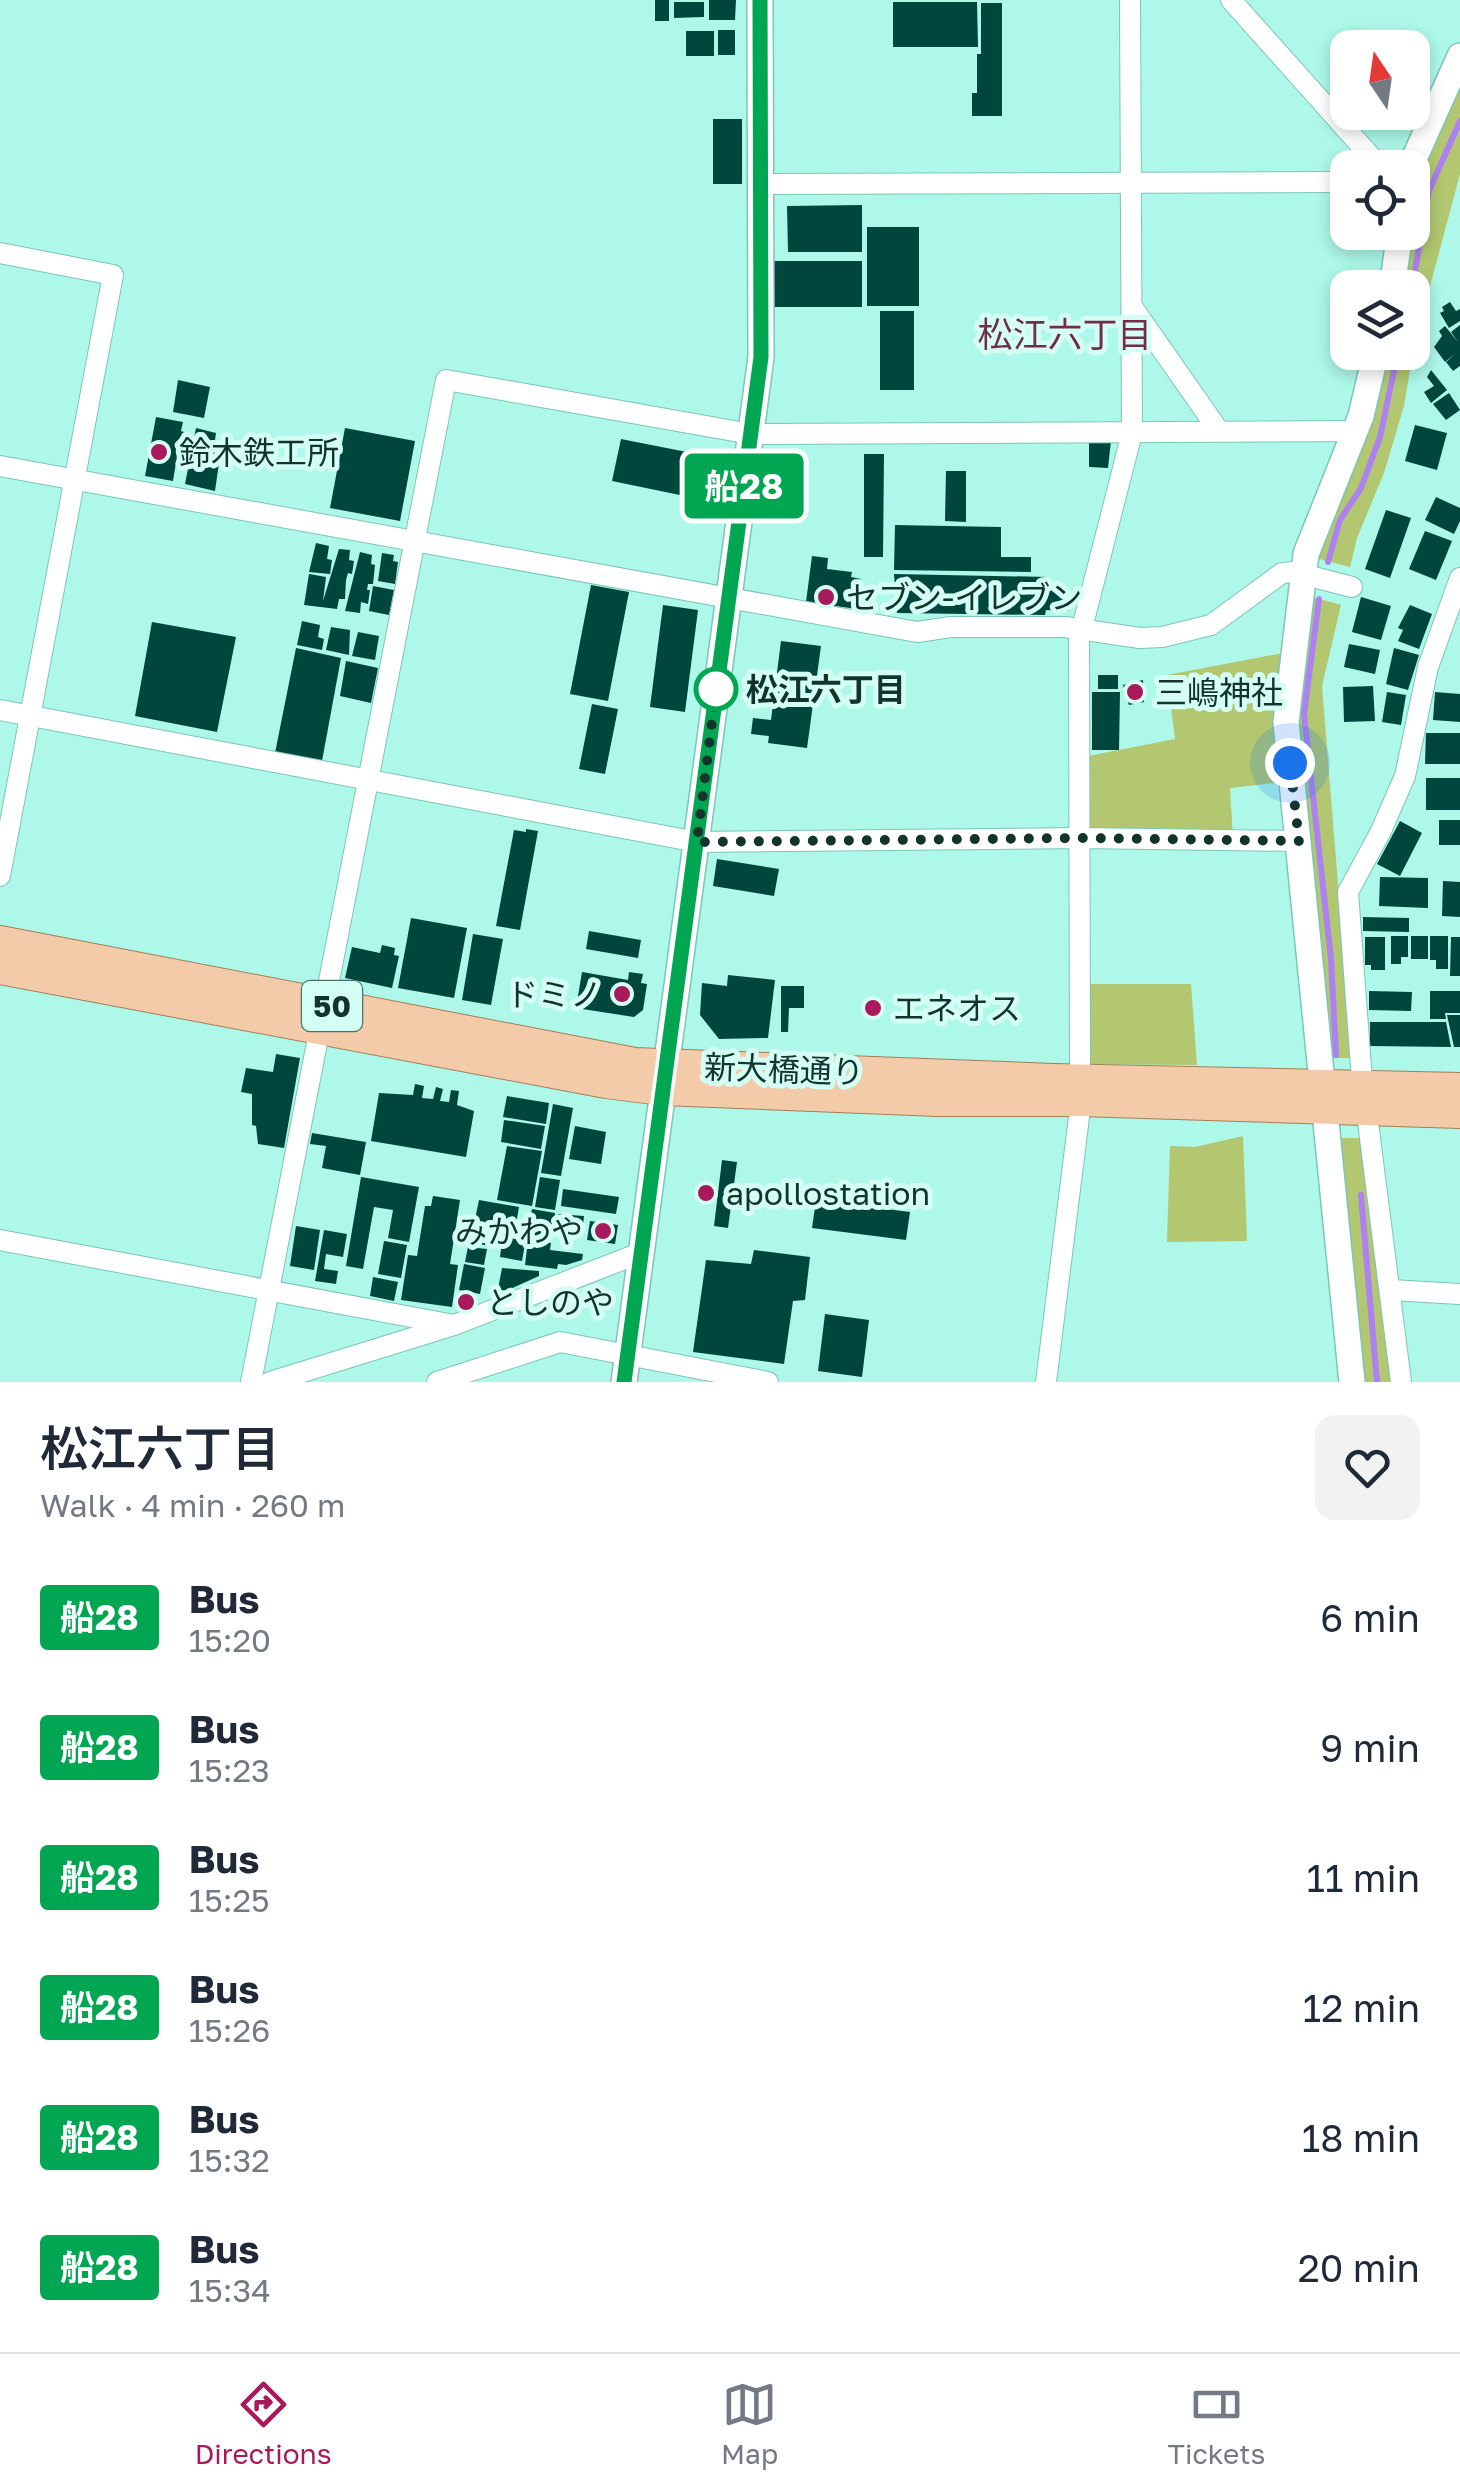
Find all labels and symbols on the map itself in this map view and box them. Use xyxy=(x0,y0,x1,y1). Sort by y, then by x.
north arrow xyxy=(1330,30,1430,130)
district label: 松江六丁目 xyxy=(977,313,1153,355)
place label: 鈴木鉄工所 xyxy=(179,433,339,471)
marker: 鈴木鉄工所 xyxy=(148,441,170,463)
line badge: 船28 xyxy=(686,454,802,518)
place label: セブン-イレブン xyxy=(846,578,1082,616)
marker: セブン-イレブン xyxy=(815,586,837,608)
marker: 松江六丁目 xyxy=(695,668,737,710)
place label: 松江六丁目 xyxy=(746,670,906,708)
place label: 三嶋神社 xyxy=(1155,673,1283,711)
marker: 三嶋神社 xyxy=(1124,681,1146,703)
your location xyxy=(1265,738,1315,788)
place label: ドミノ xyxy=(506,975,602,1013)
road number: 50 xyxy=(302,981,362,1031)
marker: ドミノ xyxy=(611,983,633,1005)
place label: エネオス xyxy=(893,989,1021,1027)
marker: エネオス xyxy=(862,997,884,1019)
street label: 新大橋通り xyxy=(703,1047,865,1091)
place label: apollostation xyxy=(726,1174,930,1212)
marker: apollostation xyxy=(695,1182,717,1204)
place label: みかわや xyxy=(455,1212,583,1250)
marker: みかわや xyxy=(592,1220,614,1242)
place label: としのや xyxy=(486,1283,614,1321)
marker: としのや xyxy=(455,1291,477,1313)

